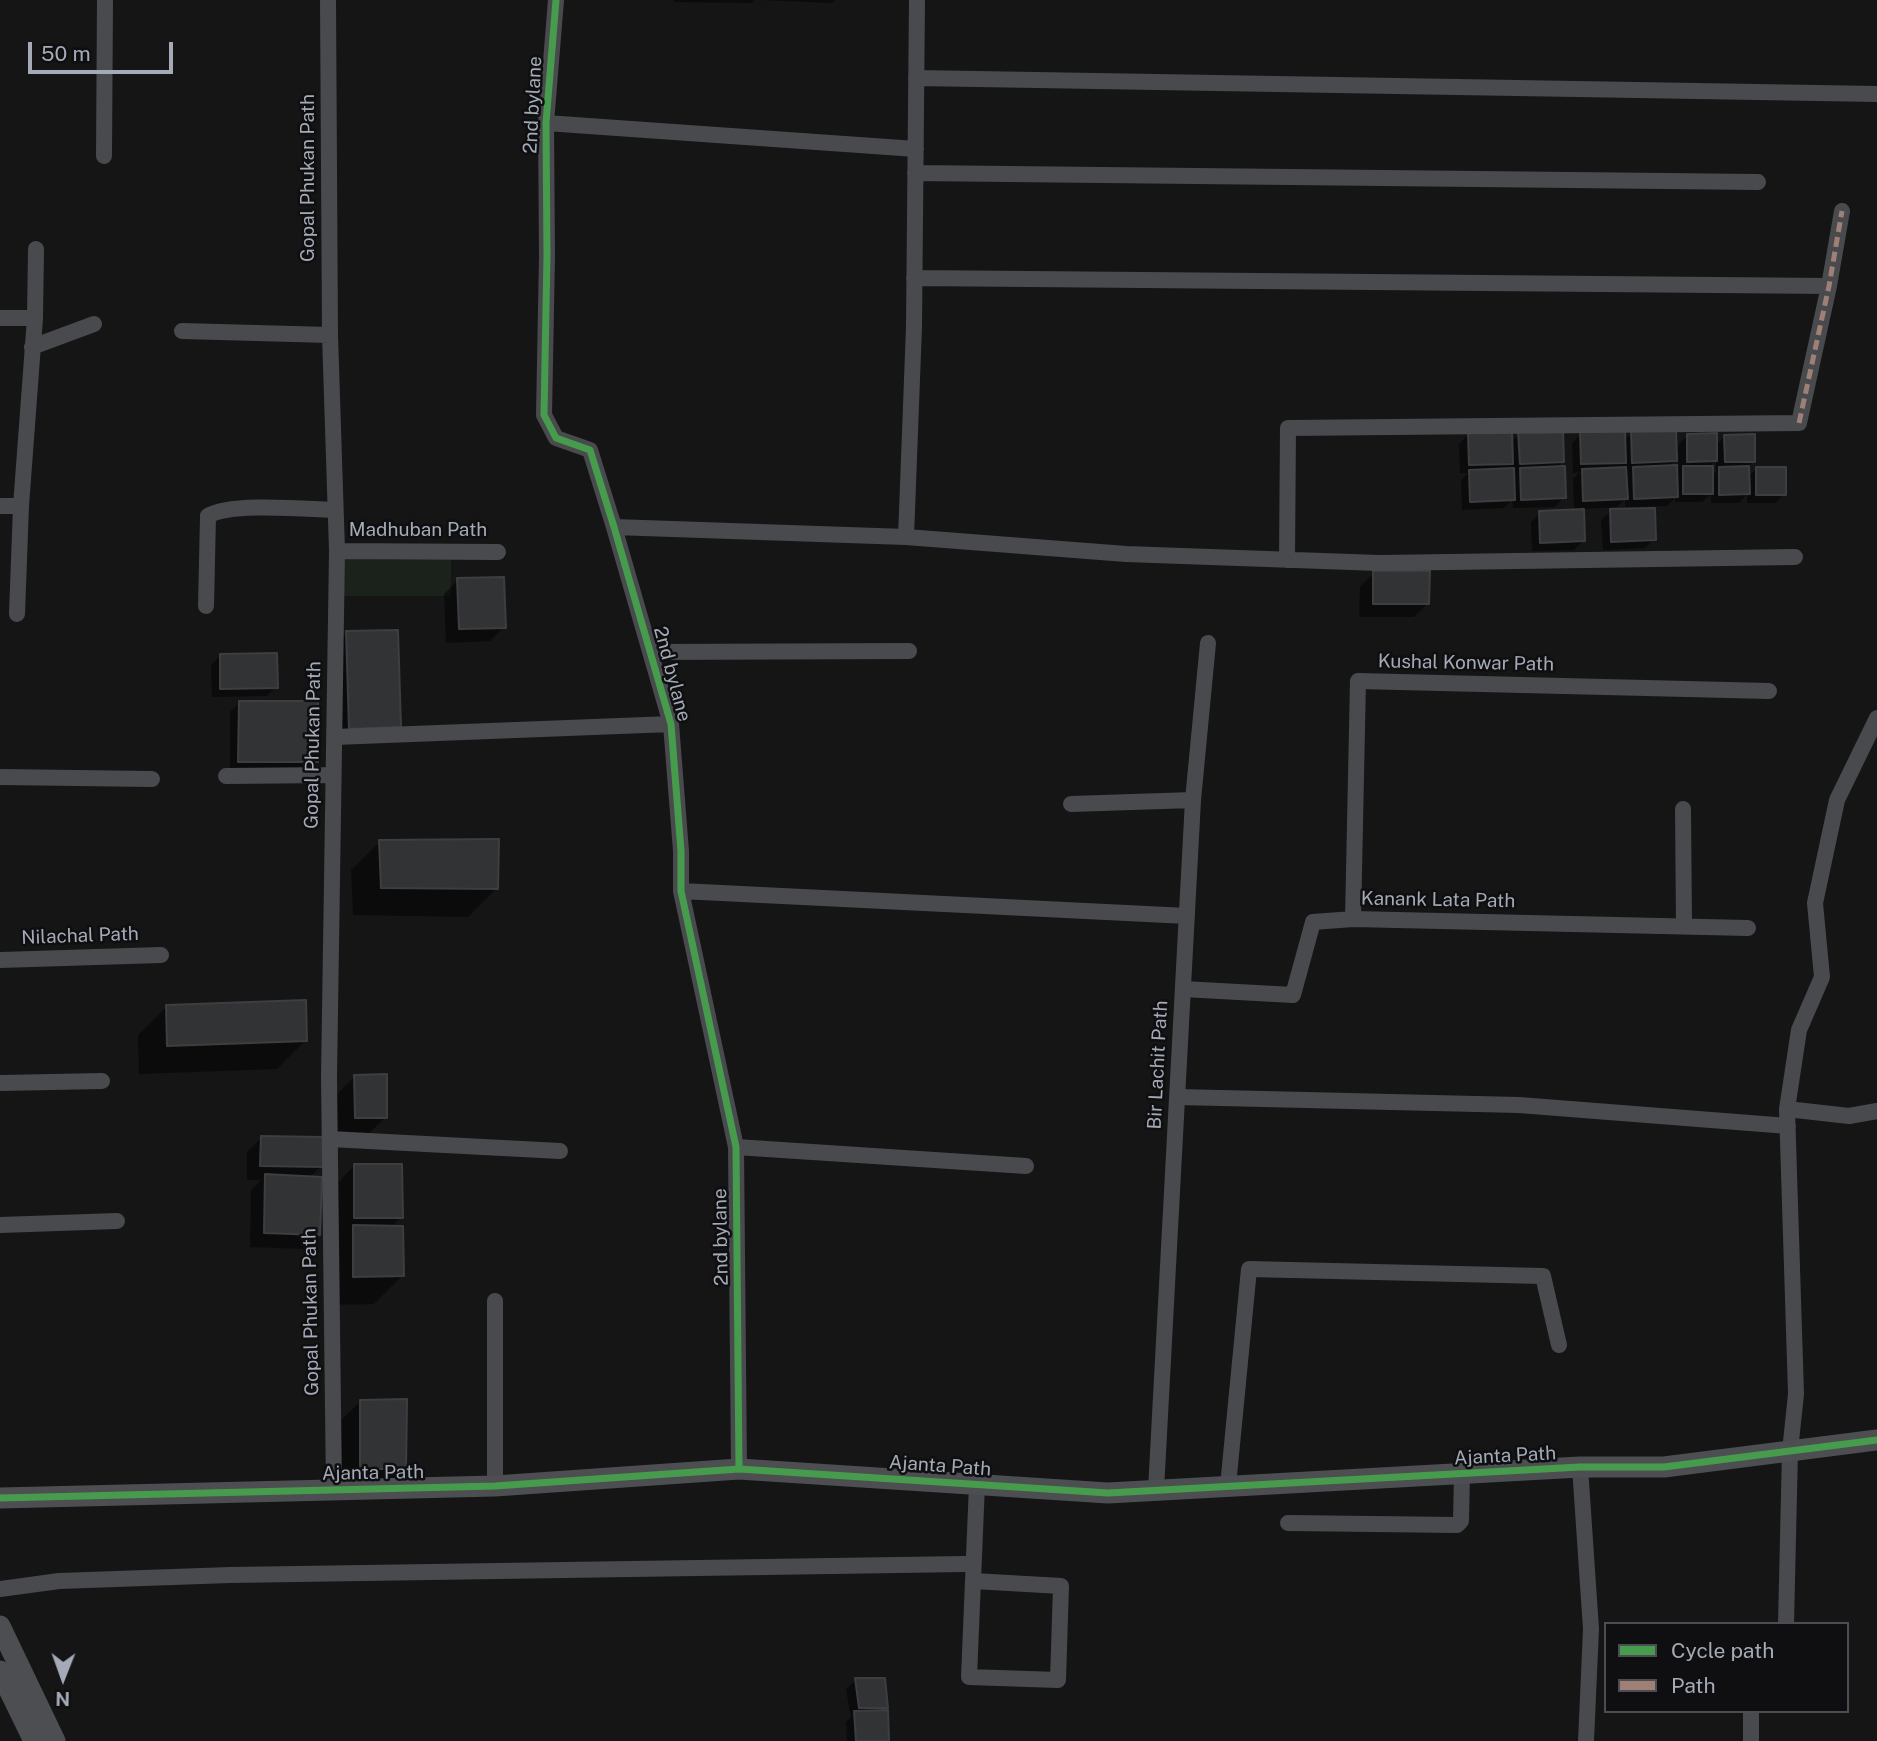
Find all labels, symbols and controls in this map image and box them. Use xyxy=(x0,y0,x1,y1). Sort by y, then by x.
scale bar xyxy=(32,28,177,72)
text: 50 m xyxy=(41,41,91,66)
street label: 2nd bylane xyxy=(519,56,547,154)
street label: Gopal Phukan Path xyxy=(297,94,319,262)
street label: Madhuban Path xyxy=(349,519,487,541)
street label: 2nd bylane xyxy=(648,624,696,724)
street label: Kushal Konwar Path xyxy=(1378,650,1554,676)
street label: Gopal Phukan Path xyxy=(300,661,326,829)
street label: Kanank Lata Path xyxy=(1361,887,1515,913)
street label: Nilachal Path xyxy=(21,923,139,949)
street label: Bir Lachit Path xyxy=(1143,1000,1173,1130)
street label: 2nd bylane xyxy=(709,1188,733,1286)
street label: Gopal Phukan Path xyxy=(298,1228,324,1396)
street label: Ajanta Path xyxy=(1453,1442,1557,1470)
street label: Ajanta Path xyxy=(888,1451,992,1481)
street label: Ajanta Path xyxy=(322,1461,424,1485)
legend xyxy=(1604,1622,1849,1713)
text: Cycle path xyxy=(1671,1638,1774,1663)
north arrow xyxy=(28,1643,98,1713)
text: Path xyxy=(1671,1673,1716,1698)
text: N xyxy=(55,1688,70,1710)

